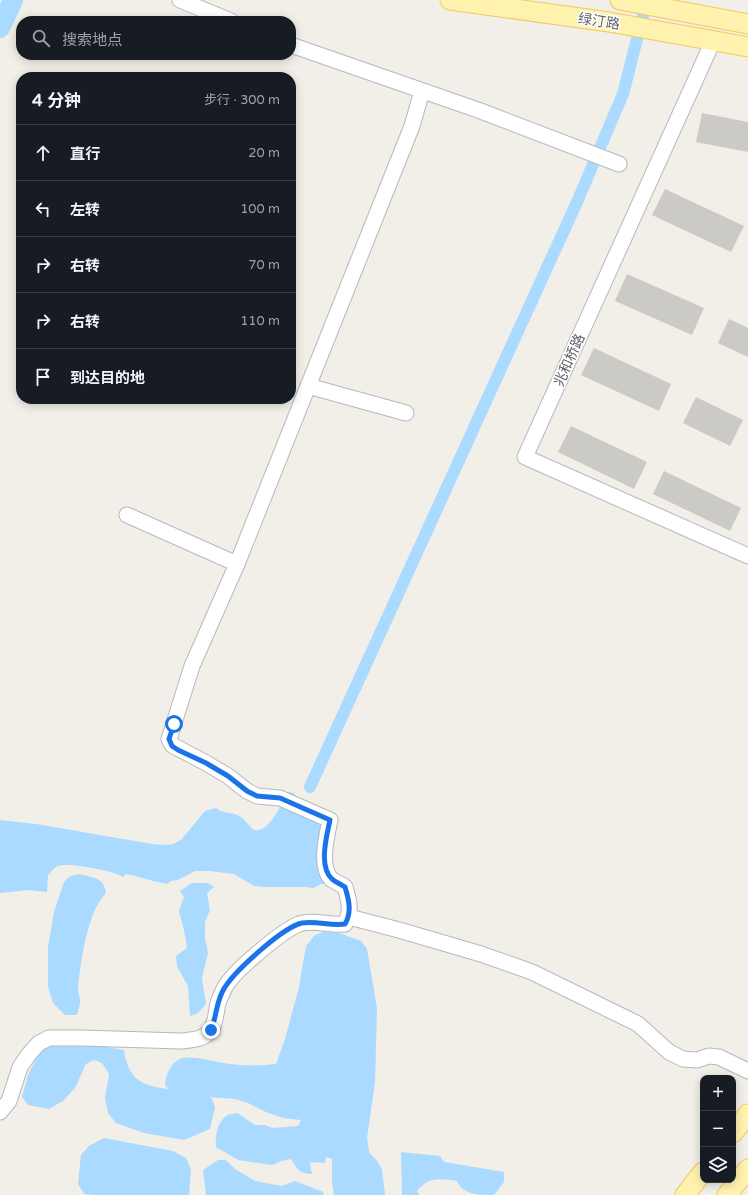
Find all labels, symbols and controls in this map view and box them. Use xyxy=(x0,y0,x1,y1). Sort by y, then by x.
street label: 绿汀路 xyxy=(577,10,621,33)
search box xyxy=(16,16,296,60)
icon: search xyxy=(30,27,52,49)
text: 搜索地点 xyxy=(62,31,122,49)
text: 4 分钟 xyxy=(32,90,81,111)
text: 步行 · 300 m xyxy=(204,92,280,108)
icon: ahead xyxy=(32,142,54,164)
text: 直行 xyxy=(70,145,100,163)
text: 20 m xyxy=(248,145,280,161)
icon: left xyxy=(32,198,54,220)
text: 左转 xyxy=(70,201,100,219)
text: 100 m xyxy=(240,201,280,217)
icon: right xyxy=(32,254,54,276)
text: 右转 xyxy=(70,257,100,275)
text: 70 m xyxy=(248,257,280,273)
icon: right xyxy=(32,310,54,332)
text: 右转 xyxy=(70,313,100,331)
text: 110 m xyxy=(240,313,280,329)
street label: 兆和桥路 xyxy=(550,331,589,389)
icon: arrive xyxy=(32,366,54,388)
text: 到达目的地 xyxy=(70,369,145,387)
route start xyxy=(165,715,183,733)
route end xyxy=(202,1021,220,1039)
map controls xyxy=(700,1075,736,1183)
button: + xyxy=(700,1075,736,1111)
button: − xyxy=(700,1111,736,1147)
button: layers xyxy=(700,1147,736,1183)

